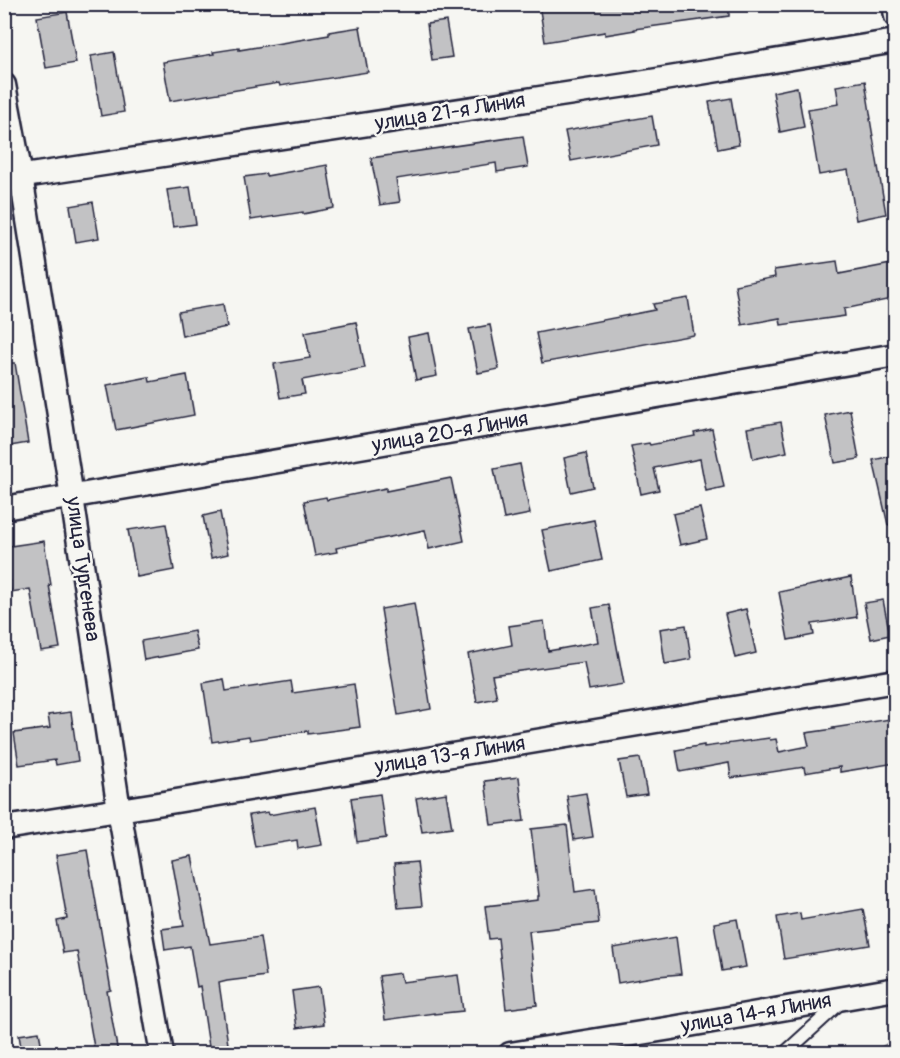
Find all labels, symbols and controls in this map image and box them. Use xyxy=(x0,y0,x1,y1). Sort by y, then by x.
street label: улица 21-я Линия xyxy=(372,87,527,137)
street label: улица 20-я Линия xyxy=(369,405,530,459)
street label: улица Тургенева xyxy=(59,494,107,643)
street label: улица 13-я Линия xyxy=(372,730,527,780)
street label: улица 14-я Линия xyxy=(678,986,833,1040)

